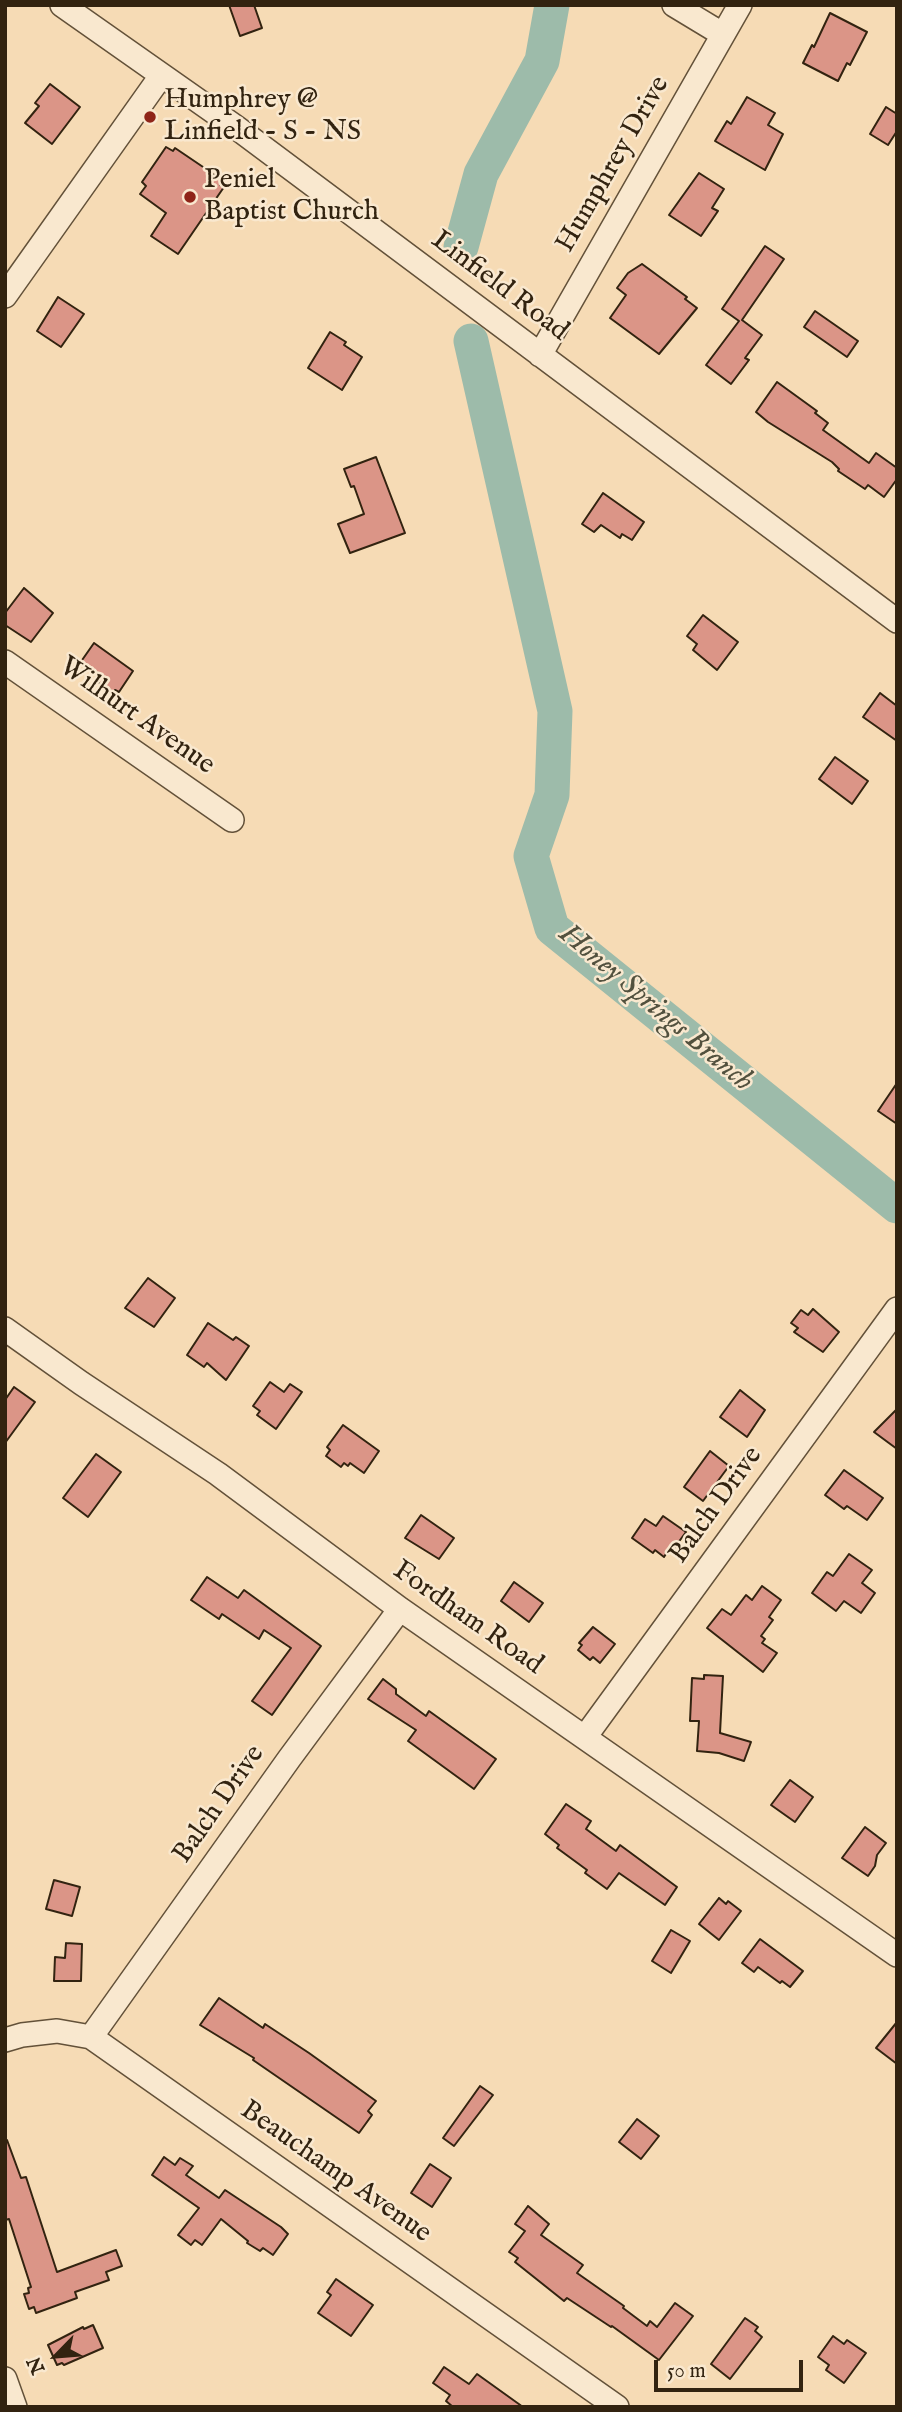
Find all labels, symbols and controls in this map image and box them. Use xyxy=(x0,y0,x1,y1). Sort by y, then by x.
street label: Humphrey Drive xyxy=(550,71,678,259)
place label: Humphrey @ Linfield - S - NS xyxy=(164,84,361,150)
marker: Humphrey @ Linfield - S - NS xyxy=(142,109,158,125)
place label: Peniel Baptist Church xyxy=(204,164,379,230)
marker: Peniel Baptist Church xyxy=(182,189,198,205)
street label: Linfield Road xyxy=(424,224,574,350)
street label: Wilhurt Avenue xyxy=(52,651,220,783)
water label: Honey Springs Branch xyxy=(551,917,759,1101)
street label: Balch Drive xyxy=(663,1441,771,1571)
street label: Fordham Road xyxy=(385,1555,549,1683)
street label: Balch Drive xyxy=(167,1739,273,1871)
street label: Beauchamp Avenue xyxy=(233,2095,437,2251)
north arrow xyxy=(21,2321,91,2391)
scale bar xyxy=(657,2346,806,2390)
text: N xyxy=(23,2352,51,2377)
text: 50 m xyxy=(667,2358,706,2385)

